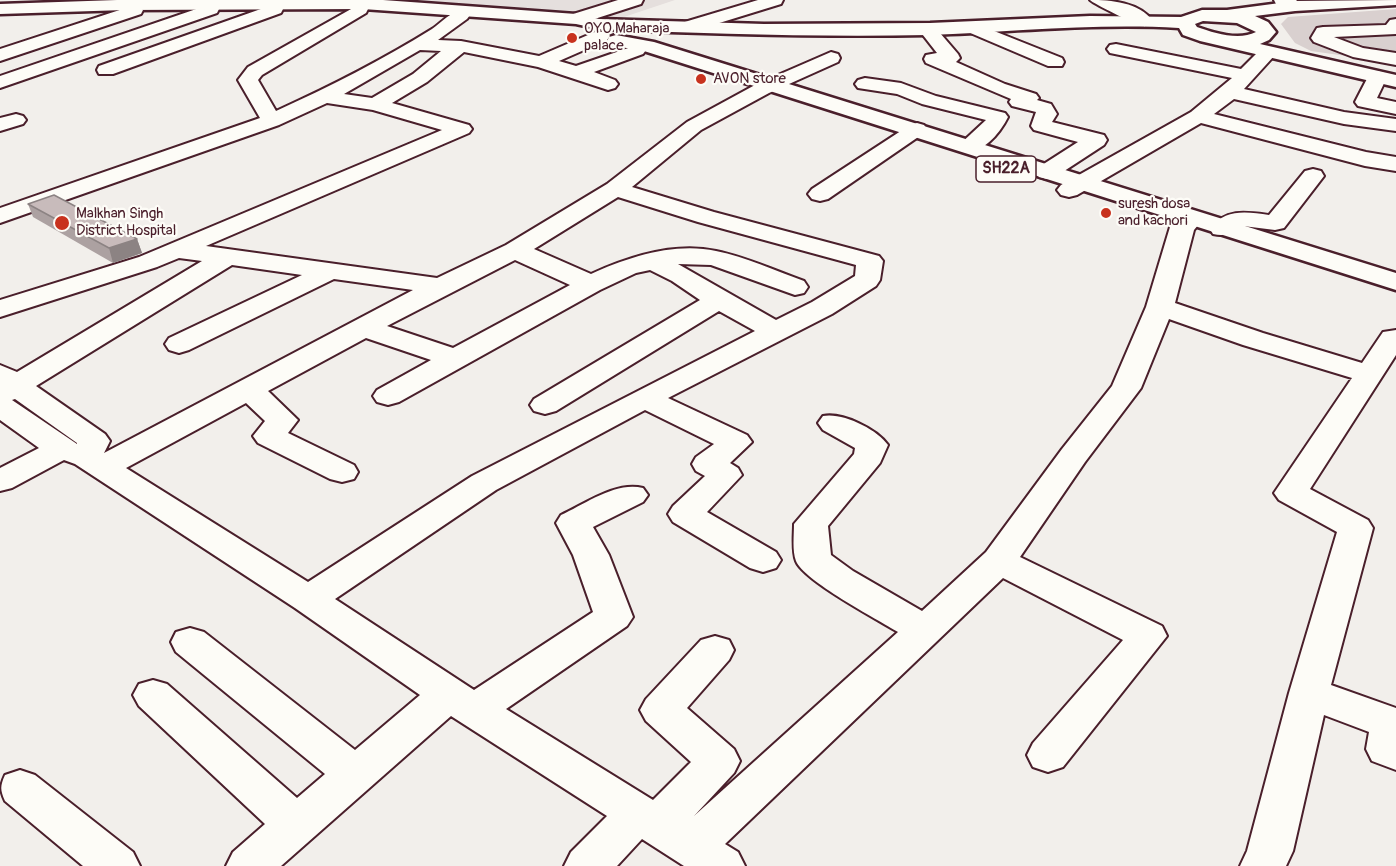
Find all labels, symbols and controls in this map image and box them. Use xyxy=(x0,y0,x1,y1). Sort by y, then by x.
place label: OYO Maharaja palace xyxy=(584,20,670,55)
marker: OYO Maharaja palace xyxy=(565,31,579,45)
place label: AVON store xyxy=(713,70,786,88)
marker: AVON store xyxy=(694,72,708,86)
road number: SH22A xyxy=(976,156,1036,182)
place label: suresh dosa and kachori xyxy=(1118,195,1190,230)
place label: Malkhan Singh District Hospital xyxy=(76,205,176,240)
marker: suresh dosa and kachori xyxy=(1099,206,1113,220)
marker: Malkhan Singh District Hospital xyxy=(53,214,71,232)

